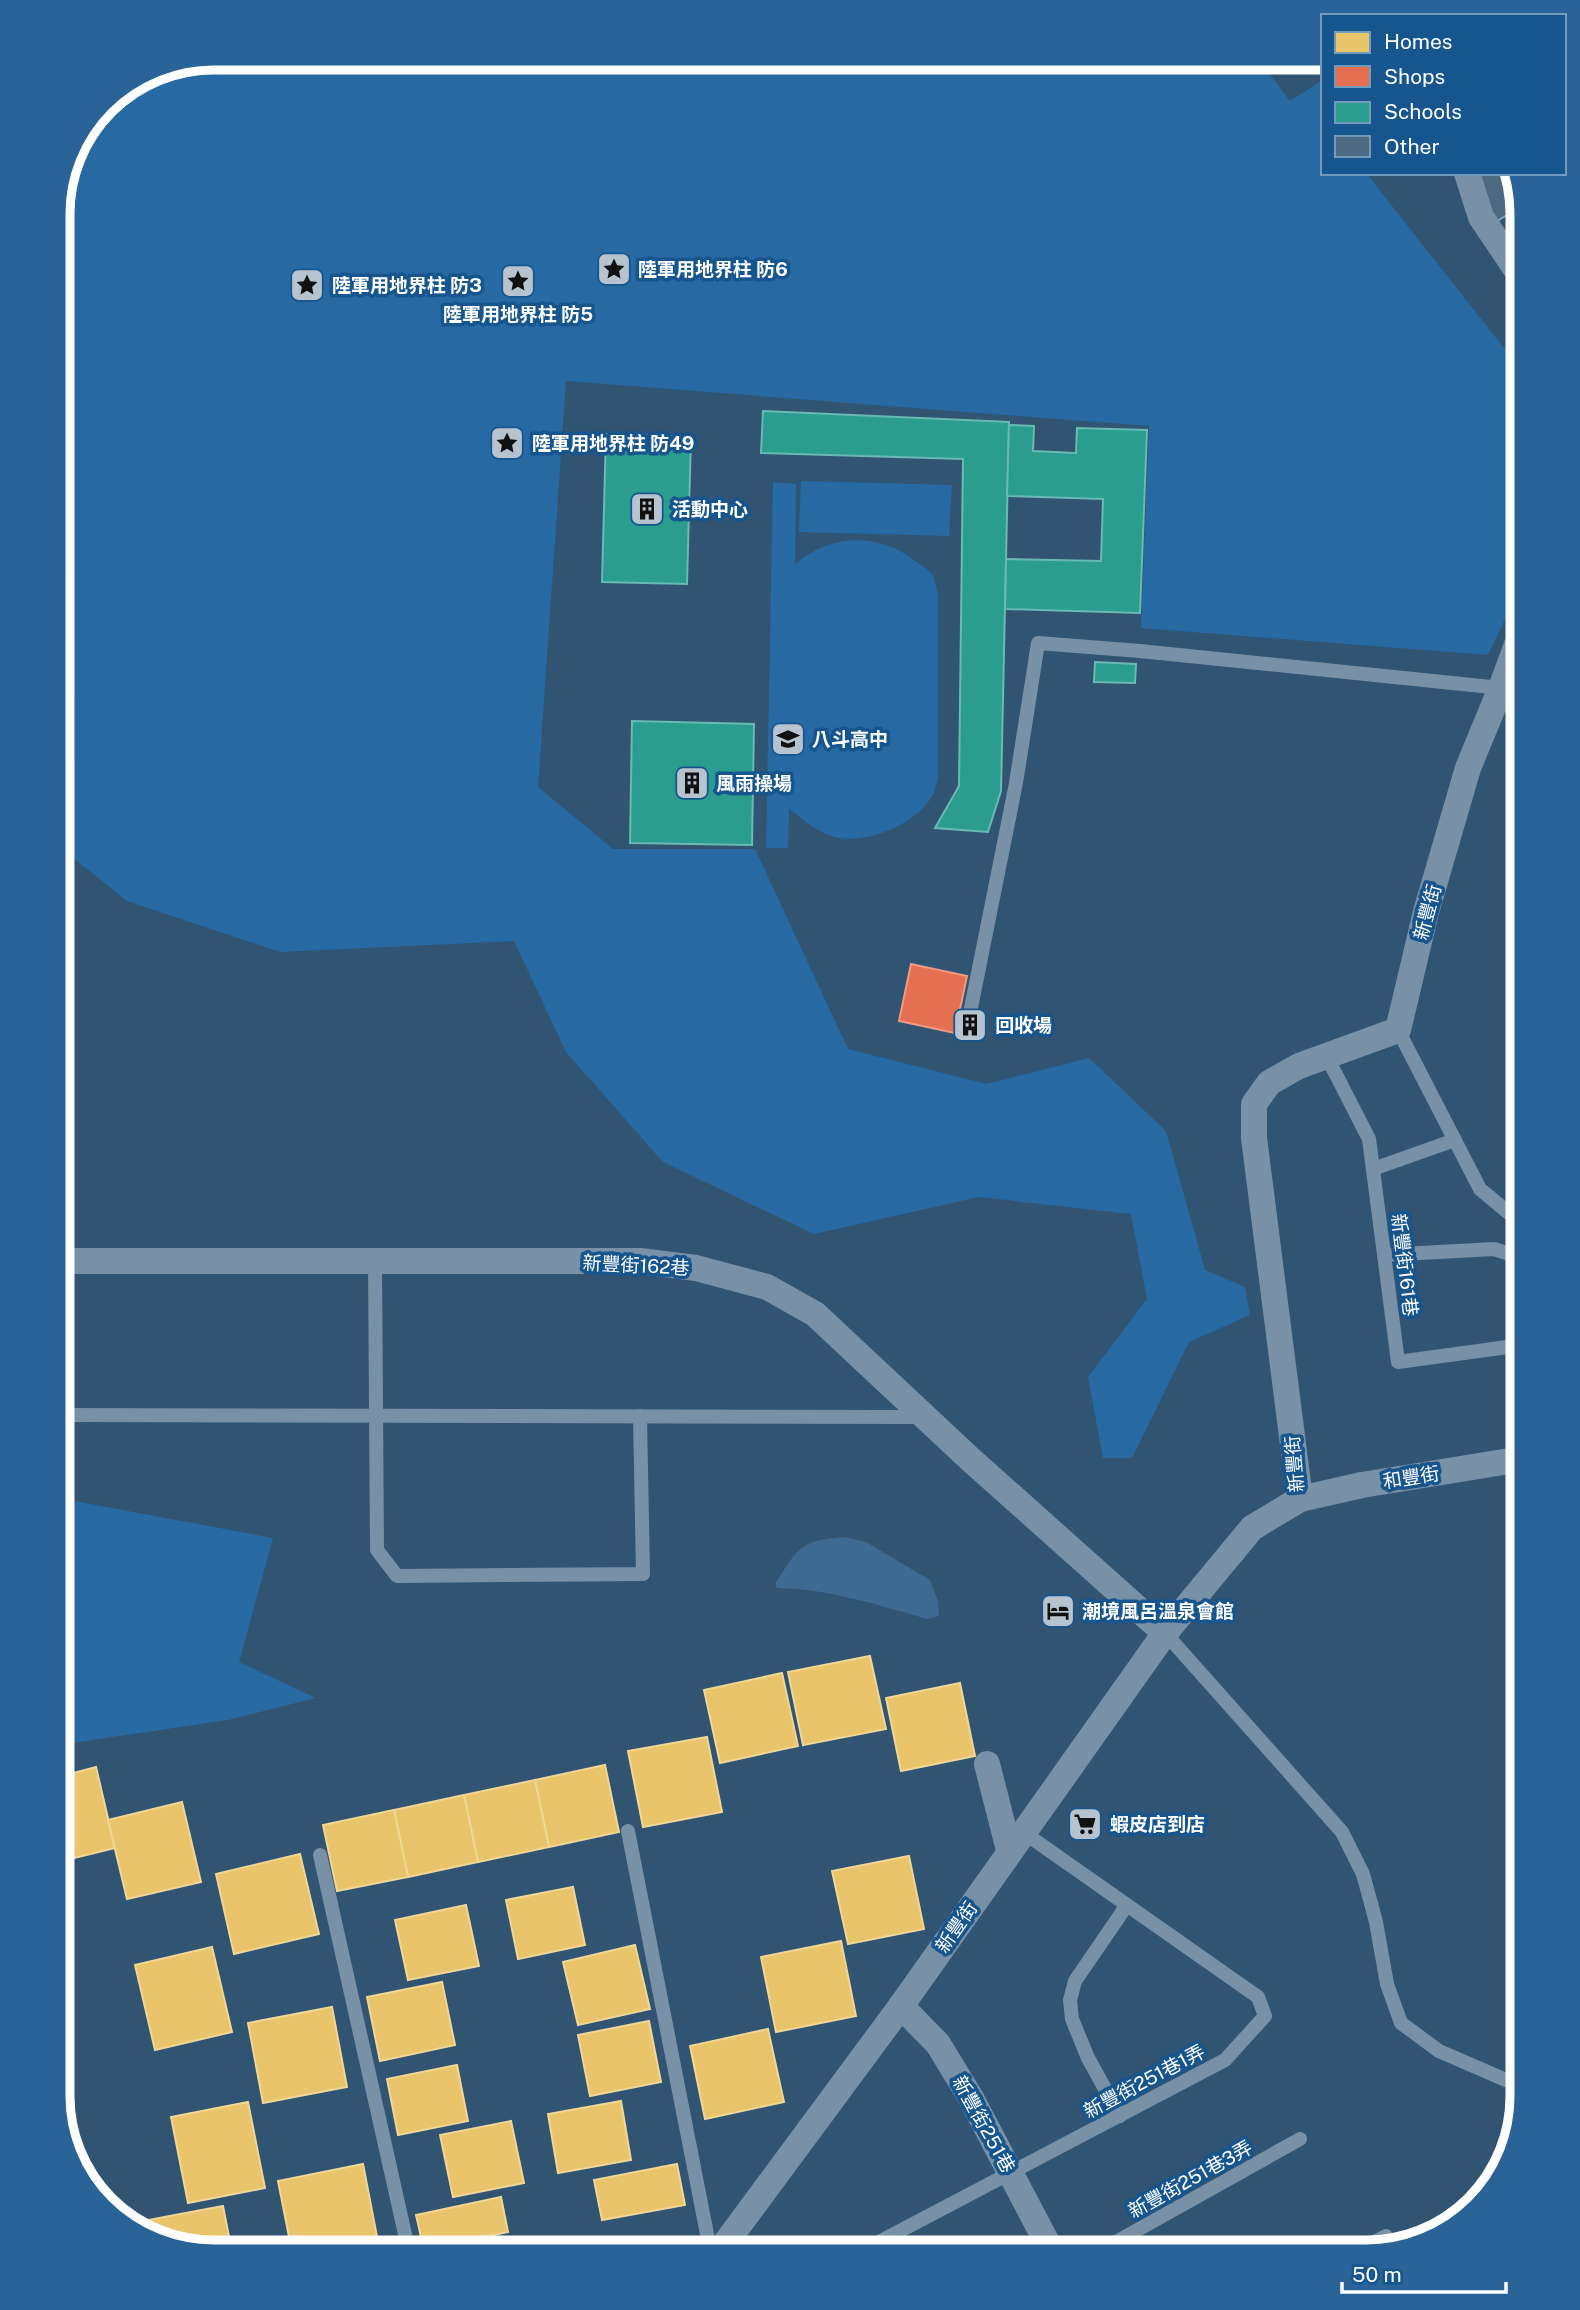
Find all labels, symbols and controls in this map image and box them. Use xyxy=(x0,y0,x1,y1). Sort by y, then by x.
legend xyxy=(1321,14,1566,175)
text: Homes xyxy=(1384,29,1452,54)
text: Shops xyxy=(1384,64,1445,89)
text: Schools xyxy=(1384,99,1462,124)
text: Other xyxy=(1384,134,1440,159)
place icon: 陸軍用地界柱 防6 xyxy=(595,250,633,288)
place label: 陸軍用地界柱 防6 xyxy=(638,258,788,280)
place icon: 陸軍用地界柱 防5 xyxy=(499,262,537,300)
place icon: 陸軍用地界柱 防3 xyxy=(288,266,326,304)
place label: 陸軍用地界柱 防3 xyxy=(332,274,482,296)
place label: 陸軍用地界柱 防5 xyxy=(443,303,593,325)
place icon: 陸軍用地界柱 防49 xyxy=(488,424,526,462)
place label: 陸軍用地界柱 防49 xyxy=(532,432,694,454)
building icon: 活動中心 xyxy=(628,490,666,528)
place label: 活動中心 xyxy=(672,498,748,520)
school or university icon: 八斗高中 xyxy=(769,720,807,758)
place label: 八斗高中 xyxy=(812,728,888,750)
building icon: 風雨操場 xyxy=(673,764,711,802)
place label: 風雨操場 xyxy=(716,772,792,794)
street label: 新豐街 xyxy=(1409,882,1445,942)
building icon: 回收場 xyxy=(951,1006,989,1044)
place label: 回收場 xyxy=(995,1014,1052,1036)
street label: 新豐街161巷 xyxy=(1388,1212,1422,1318)
street label: 新豐街162巷 xyxy=(582,1251,690,1279)
street label: 新豐街 xyxy=(1281,1435,1307,1493)
street label: 和豐街 xyxy=(1381,1462,1441,1492)
hotel icon: 潮境風呂溫泉會館 xyxy=(1039,1592,1077,1630)
place label: 潮境風呂溫泉會館 xyxy=(1082,1600,1234,1622)
supermarket icon: 蝦皮店到店 xyxy=(1066,1805,1104,1843)
place label: 蝦皮店到店 xyxy=(1110,1813,1205,1835)
street label: 新豐街 xyxy=(931,1897,981,1957)
street label: 新豐街251巷1弄 xyxy=(1080,2040,1208,2122)
street label: 新豐街251巷 xyxy=(948,2072,1020,2176)
street label: 新豐街251巷3弄 xyxy=(1124,2136,1256,2222)
scale bar xyxy=(1342,2250,1506,2294)
text: 50 m xyxy=(1352,2262,1402,2287)

